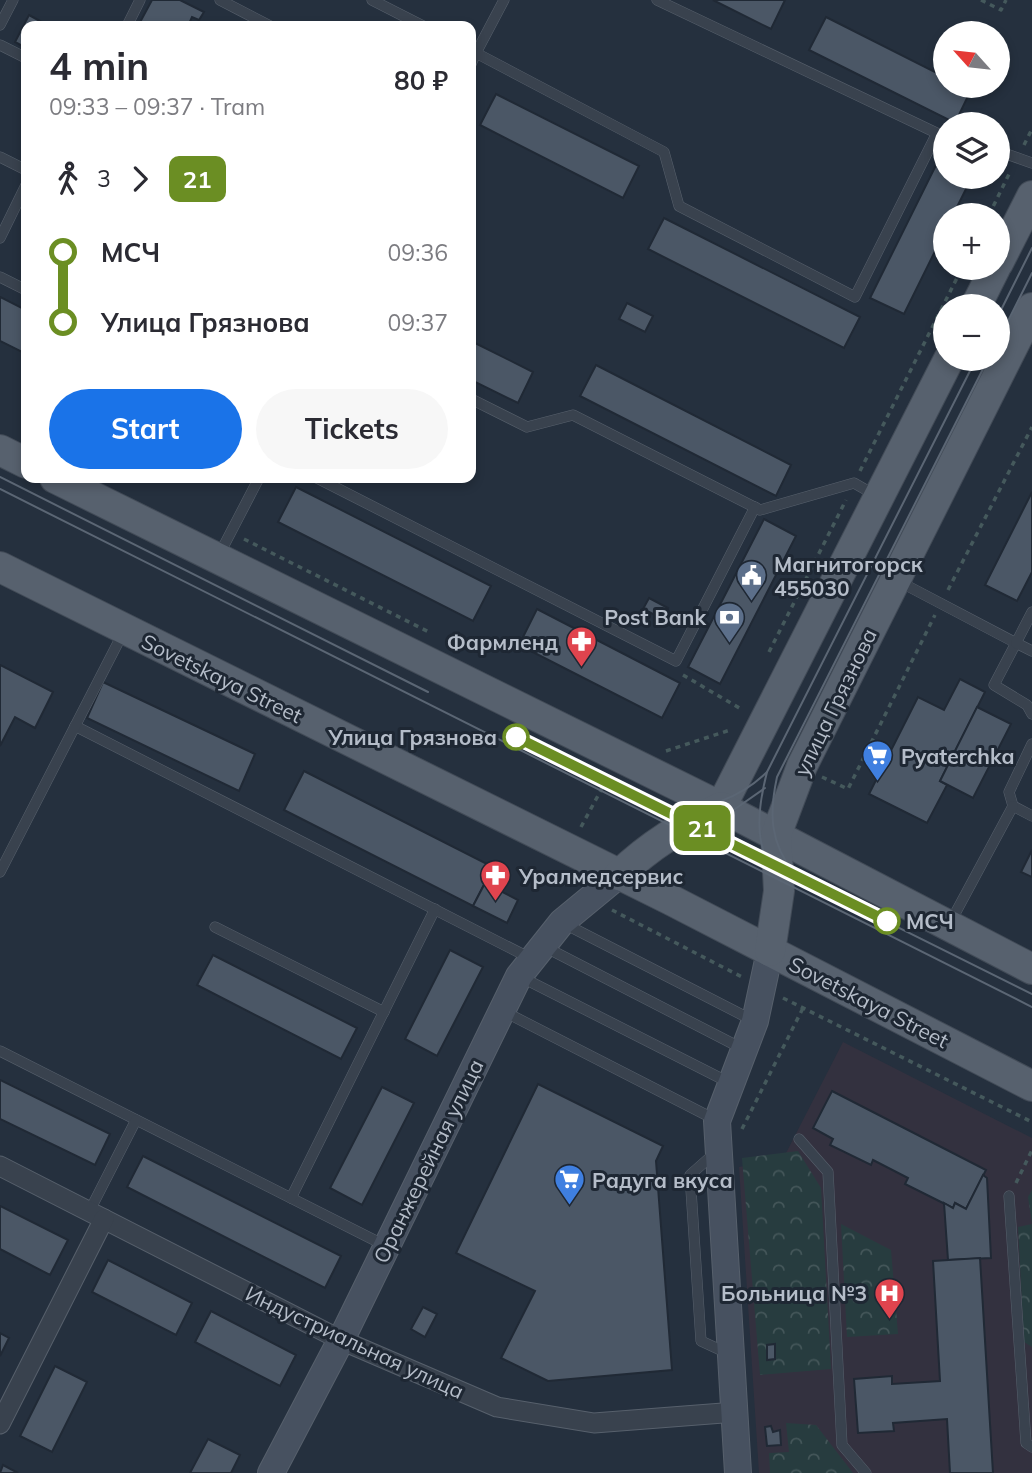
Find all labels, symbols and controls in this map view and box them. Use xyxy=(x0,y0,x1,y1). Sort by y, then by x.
north arrow xyxy=(933,21,1010,98)
map controls xyxy=(933,21,1010,371)
text: 4 min xyxy=(49,42,149,90)
text: 80 ₽ xyxy=(394,64,448,97)
text: 09:33 – 09:37 · Tram xyxy=(49,92,265,121)
button: layers xyxy=(933,112,1010,189)
icon: walk xyxy=(49,160,87,198)
icon: forward xyxy=(121,160,159,198)
text: 3 xyxy=(97,164,111,193)
text: 21 xyxy=(183,164,212,194)
button: + xyxy=(933,203,1010,280)
text: МСЧ xyxy=(101,236,160,269)
text: 09:36 xyxy=(388,238,448,267)
button: − xyxy=(933,294,1010,371)
text: Улица Грязнова xyxy=(101,306,310,339)
text: 09:37 xyxy=(388,308,448,337)
button: Start xyxy=(49,389,242,469)
button: Tickets xyxy=(256,389,448,469)
place label: Магнитогорск 455030 xyxy=(774,551,924,601)
public building icon: Магнитогорск 455030 xyxy=(734,559,768,603)
bank icon: Post Bank xyxy=(712,600,746,644)
place label: Post Bank xyxy=(604,604,706,630)
street label: улица Грязнова xyxy=(788,624,882,780)
pharmacy icon: Фармленд xyxy=(564,625,598,669)
street label: Sovetskaya Street xyxy=(137,628,307,728)
place label: Фармленд xyxy=(447,629,558,655)
place label: Улица Грязнова xyxy=(327,724,497,750)
marker: Улица Грязнова xyxy=(503,724,529,750)
supermarket icon: Pyaterchka xyxy=(861,739,895,783)
place label: Pyaterchka xyxy=(901,743,1015,769)
line badge: 21 xyxy=(670,805,734,851)
text: 21 xyxy=(688,813,716,843)
pharmacy icon: Уралмедсервис xyxy=(479,859,513,903)
place label: Уралмедсервис xyxy=(518,863,683,889)
marker: МСЧ xyxy=(874,908,900,934)
place label: МСЧ xyxy=(906,908,954,934)
street label: Sovetskaya Street xyxy=(785,951,953,1053)
street label: Оранжерейная улица xyxy=(367,1055,489,1267)
supermarket icon: Радуга вкуса xyxy=(552,1163,586,1207)
place label: Радуга вкуса xyxy=(592,1167,733,1193)
hospital icon: Больница №3 xyxy=(873,1276,907,1320)
street label: Индустриальная улица xyxy=(242,1280,468,1404)
place label: Больница №3 xyxy=(721,1280,867,1306)

